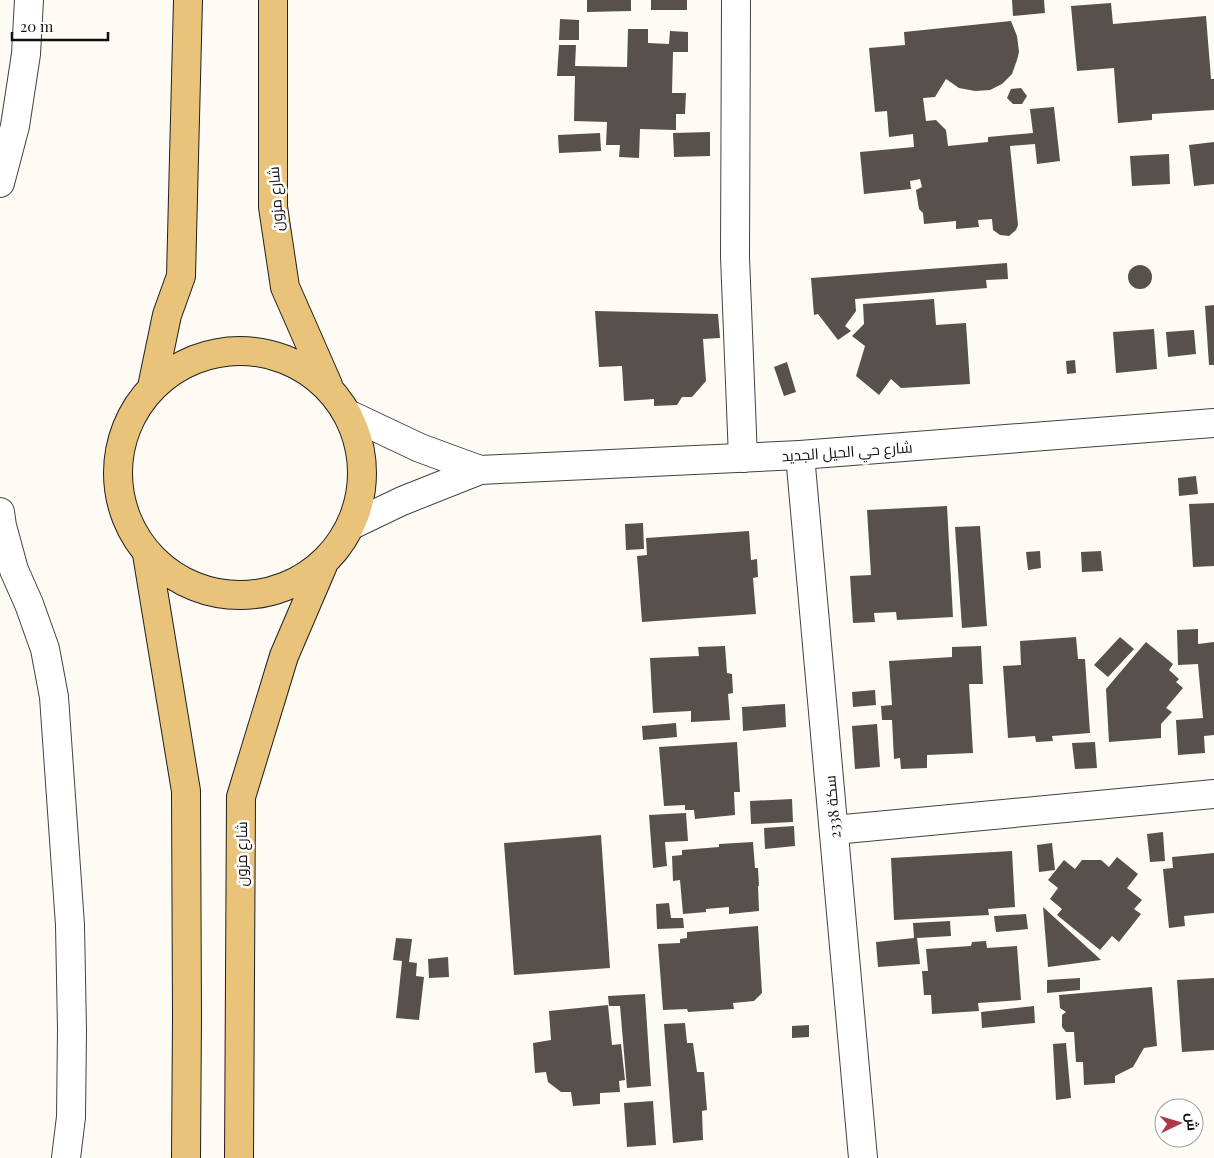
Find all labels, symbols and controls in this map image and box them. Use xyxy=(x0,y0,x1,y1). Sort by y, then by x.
scale bar xyxy=(12,10,109,42)
text: 20 m xyxy=(20,16,54,36)
street label: شارع مزون xyxy=(263,166,289,232)
street label: شارع حي الحيل الجديد xyxy=(781,436,913,469)
street label: سكة 2338 xyxy=(819,775,845,839)
street label: شارع مزون xyxy=(231,821,253,887)
north arrow xyxy=(1154,1098,1204,1148)
text: ش xyxy=(1182,1112,1203,1132)

